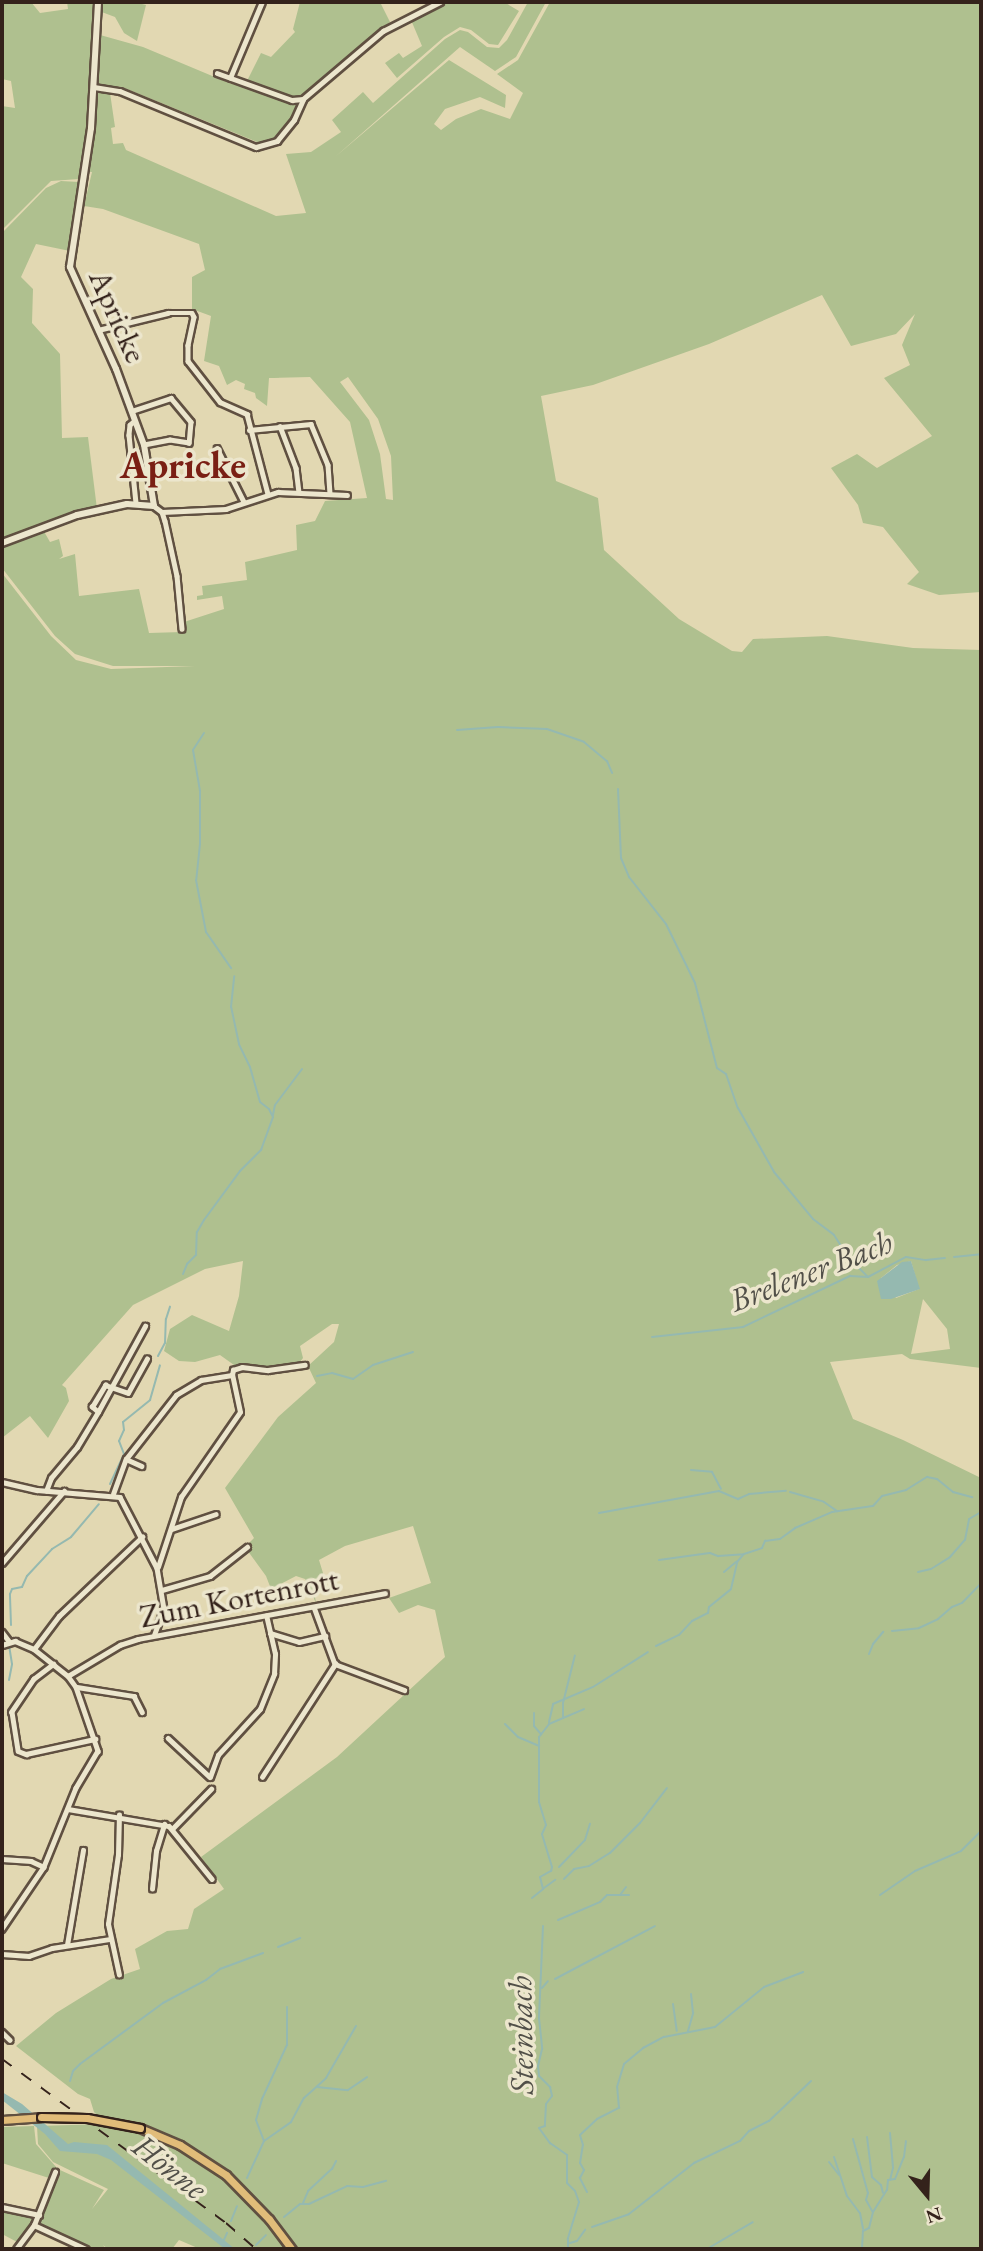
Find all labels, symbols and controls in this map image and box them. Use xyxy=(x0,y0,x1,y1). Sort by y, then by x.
street label: Apricke xyxy=(81,264,155,368)
district label: Apricke xyxy=(120,442,246,488)
water label: Brelener Bach xyxy=(724,1222,898,1320)
street label: Zum Kortenrott xyxy=(136,1560,342,1636)
water label: Steinbach xyxy=(500,1975,542,2095)
water label: Hönne xyxy=(125,2126,215,2208)
north arrow xyxy=(892,2160,962,2230)
text: N xyxy=(923,2201,945,2230)

